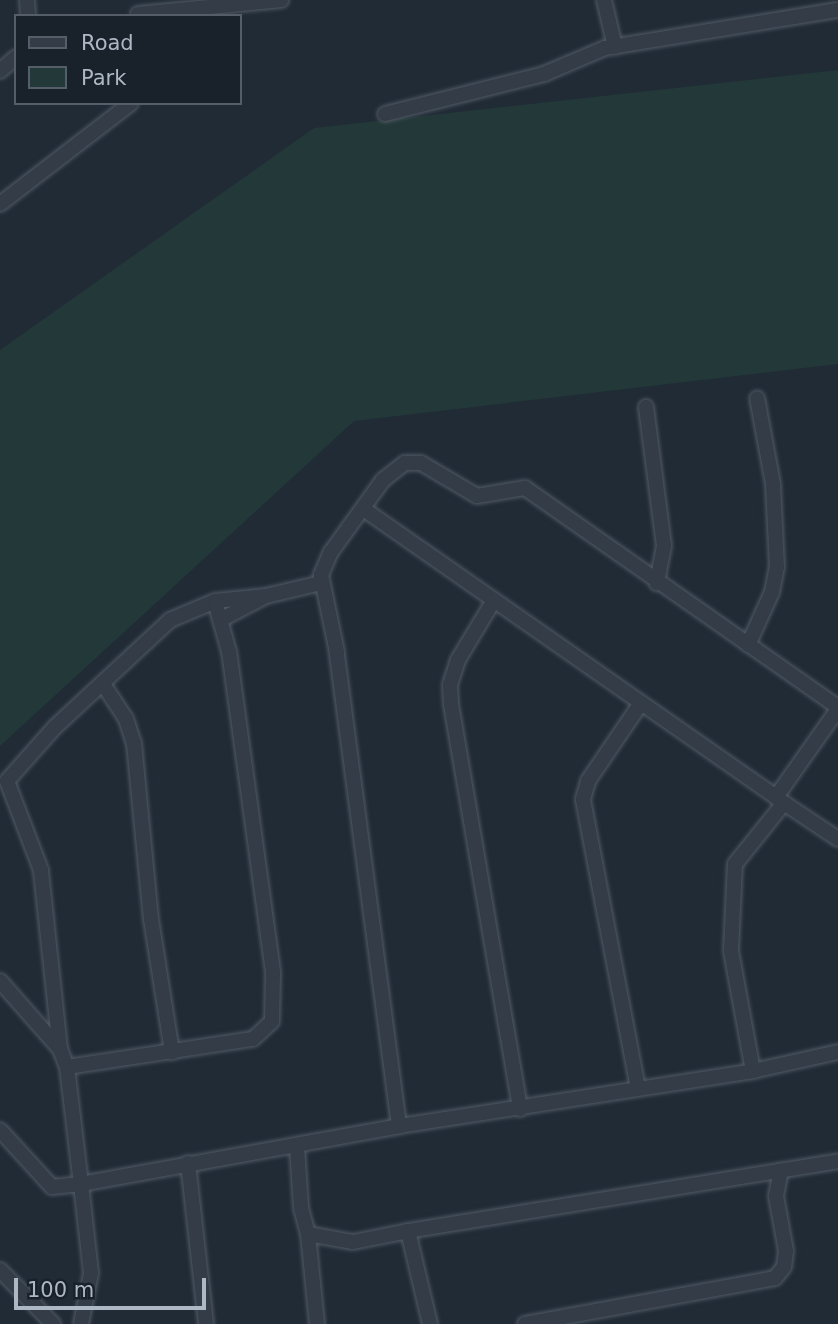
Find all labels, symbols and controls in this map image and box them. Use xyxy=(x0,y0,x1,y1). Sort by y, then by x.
legend xyxy=(14,14,242,105)
text: Road xyxy=(81,31,134,55)
text: Park xyxy=(81,66,126,90)
scale bar xyxy=(18,1264,210,1308)
text: 100 m xyxy=(27,1278,94,1302)

